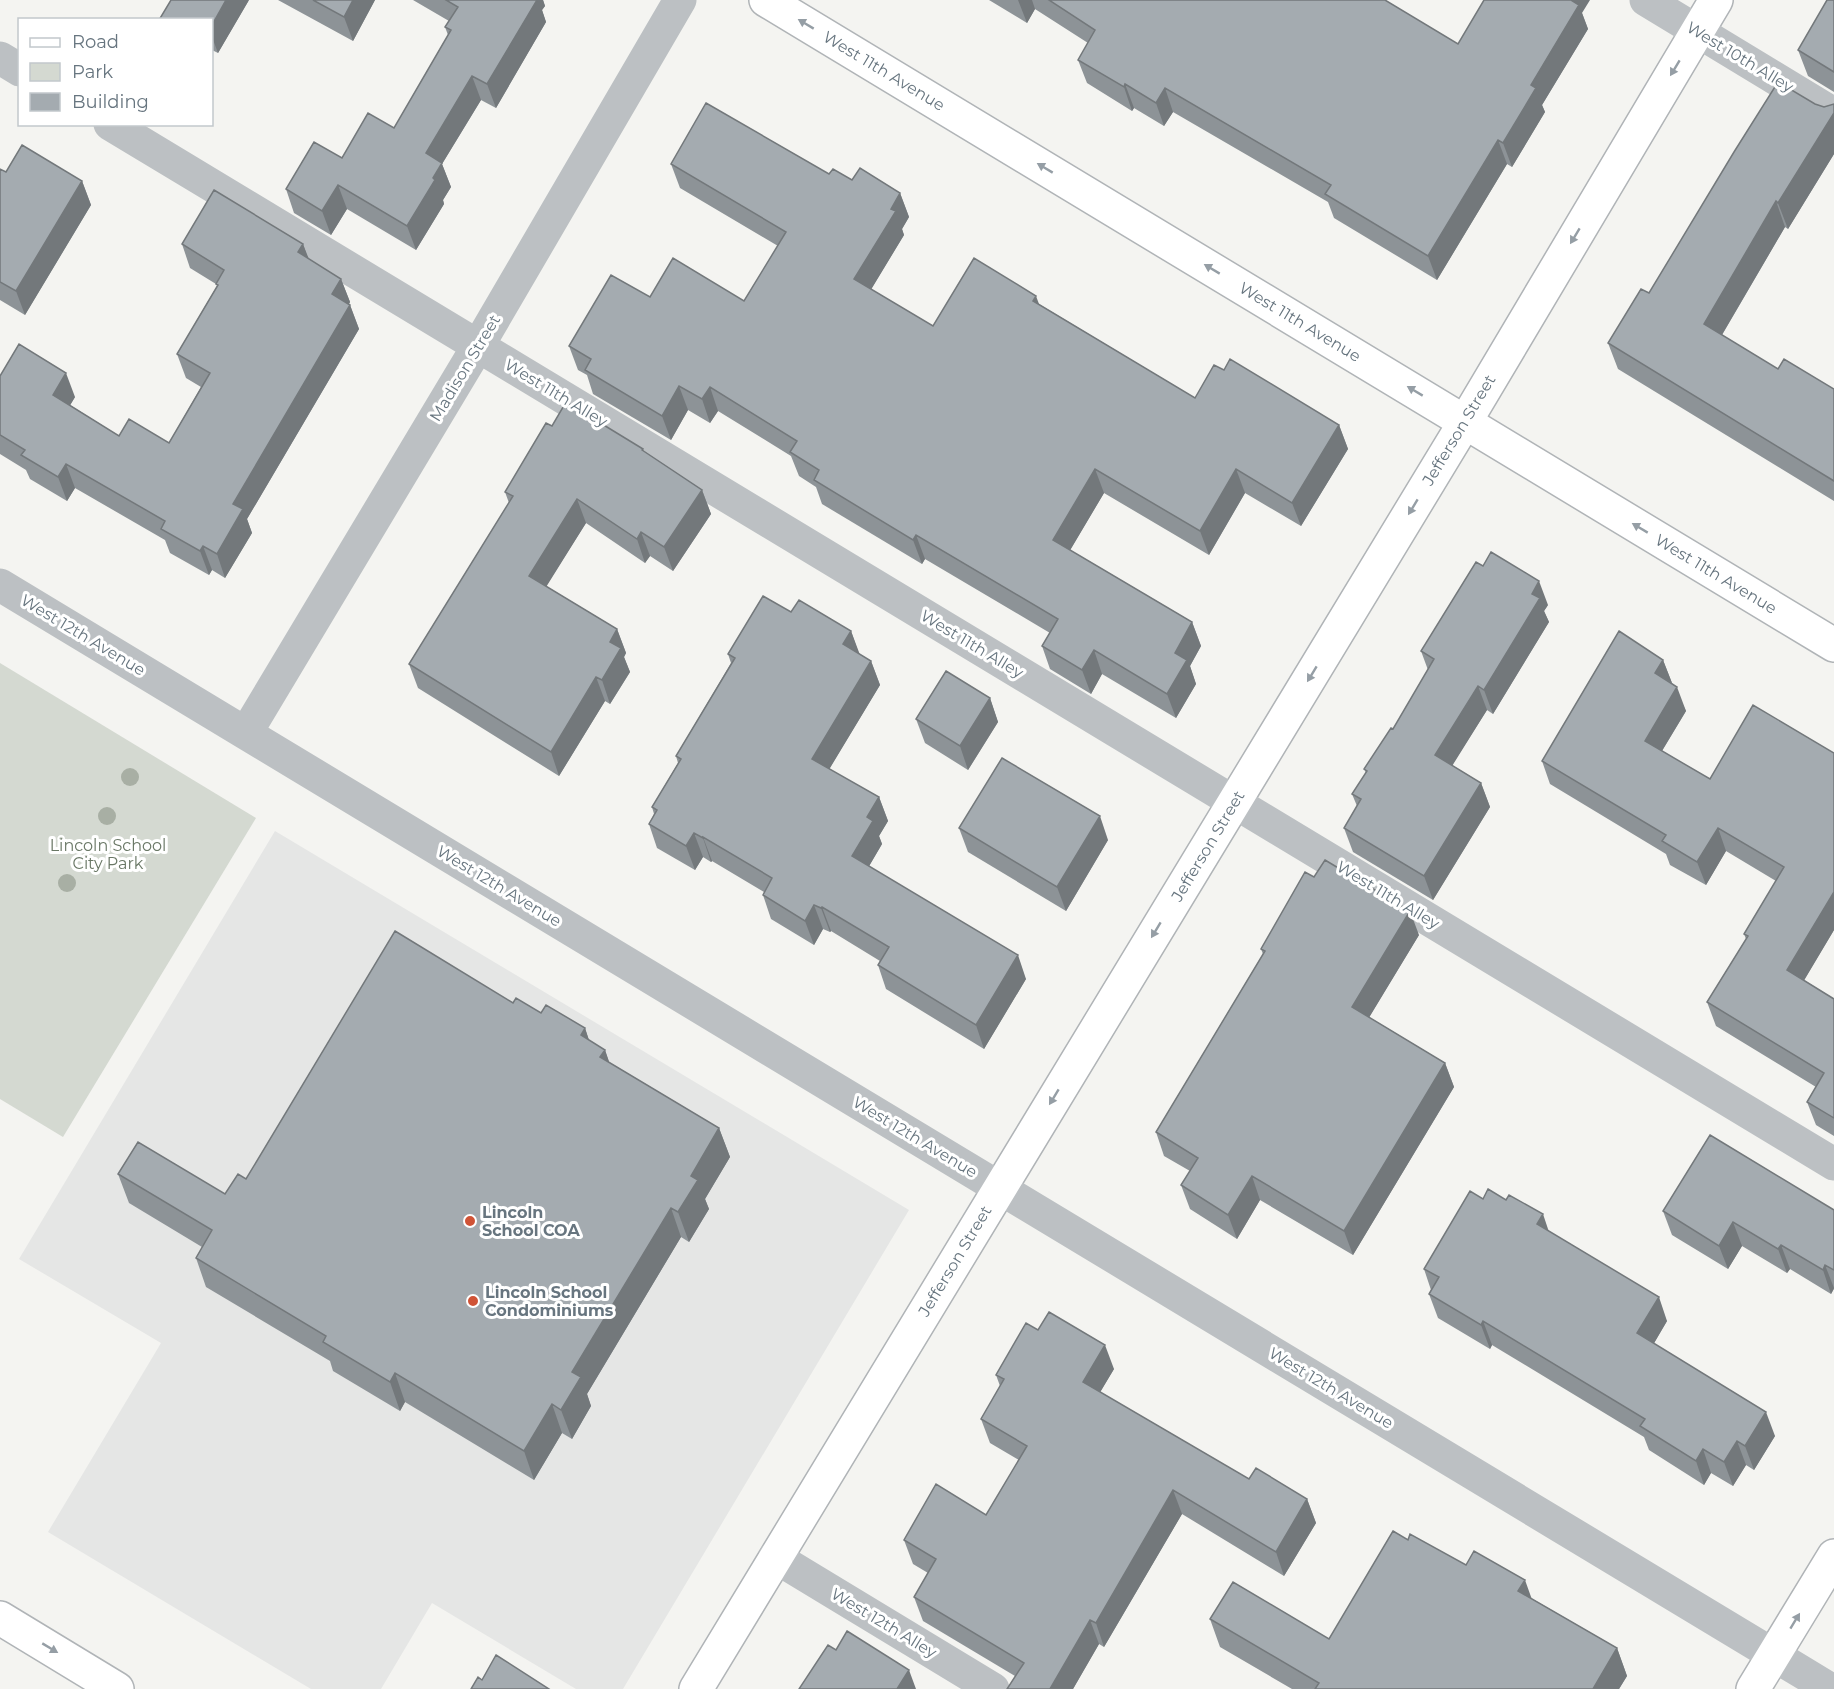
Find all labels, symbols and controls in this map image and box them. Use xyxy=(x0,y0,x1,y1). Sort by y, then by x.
legend xyxy=(18,18,213,126)
street label: West 10th Alley xyxy=(1683,18,1797,97)
one-way arrow xyxy=(797,19,814,29)
street label: West 11th Avenue xyxy=(820,27,948,115)
text: Road xyxy=(72,31,119,53)
one-way arrow xyxy=(1669,60,1680,76)
text: Park xyxy=(72,61,113,83)
text: Building xyxy=(72,91,149,113)
one-way arrow xyxy=(1036,163,1053,173)
one-way arrow xyxy=(1570,228,1580,245)
one-way arrow xyxy=(1204,263,1220,274)
street label: West 11th Avenue xyxy=(1236,278,1364,366)
street label: Madison Street xyxy=(426,311,505,425)
street label: West 11th Alley xyxy=(501,355,611,431)
street label: Jefferson Street xyxy=(1418,371,1500,490)
one-way arrow xyxy=(1407,386,1423,397)
one-way arrow xyxy=(1407,499,1418,515)
one-way arrow xyxy=(1632,522,1648,533)
street label: West 11th Avenue xyxy=(1652,530,1780,618)
street label: West 12th Avenue xyxy=(17,590,149,680)
street label: West 11th Alley xyxy=(917,606,1027,682)
one-way arrow xyxy=(1306,666,1317,682)
street label: Jefferson Street xyxy=(1167,787,1249,906)
park label: Lincoln School City Park xyxy=(50,836,166,873)
street label: West 12th Avenue xyxy=(433,841,565,931)
street label: West 11th Alley xyxy=(1333,857,1443,933)
one-way arrow xyxy=(1150,922,1161,939)
one-way arrow xyxy=(1049,1089,1060,1105)
street label: West 12th Avenue xyxy=(849,1092,981,1182)
street label: Jefferson Street xyxy=(914,1202,996,1321)
place label: Lincoln School COA xyxy=(482,1203,580,1240)
marker: Lincoln School COA xyxy=(463,1214,477,1228)
place label: Lincoln School Condominiums xyxy=(485,1283,614,1320)
marker: Lincoln School Condominiums xyxy=(466,1294,480,1308)
street label: West 12th Avenue xyxy=(1265,1343,1397,1433)
street label: West 12th Alley xyxy=(828,1584,940,1662)
one-way arrow xyxy=(1789,1613,1800,1629)
one-way arrow xyxy=(42,1643,58,1654)

